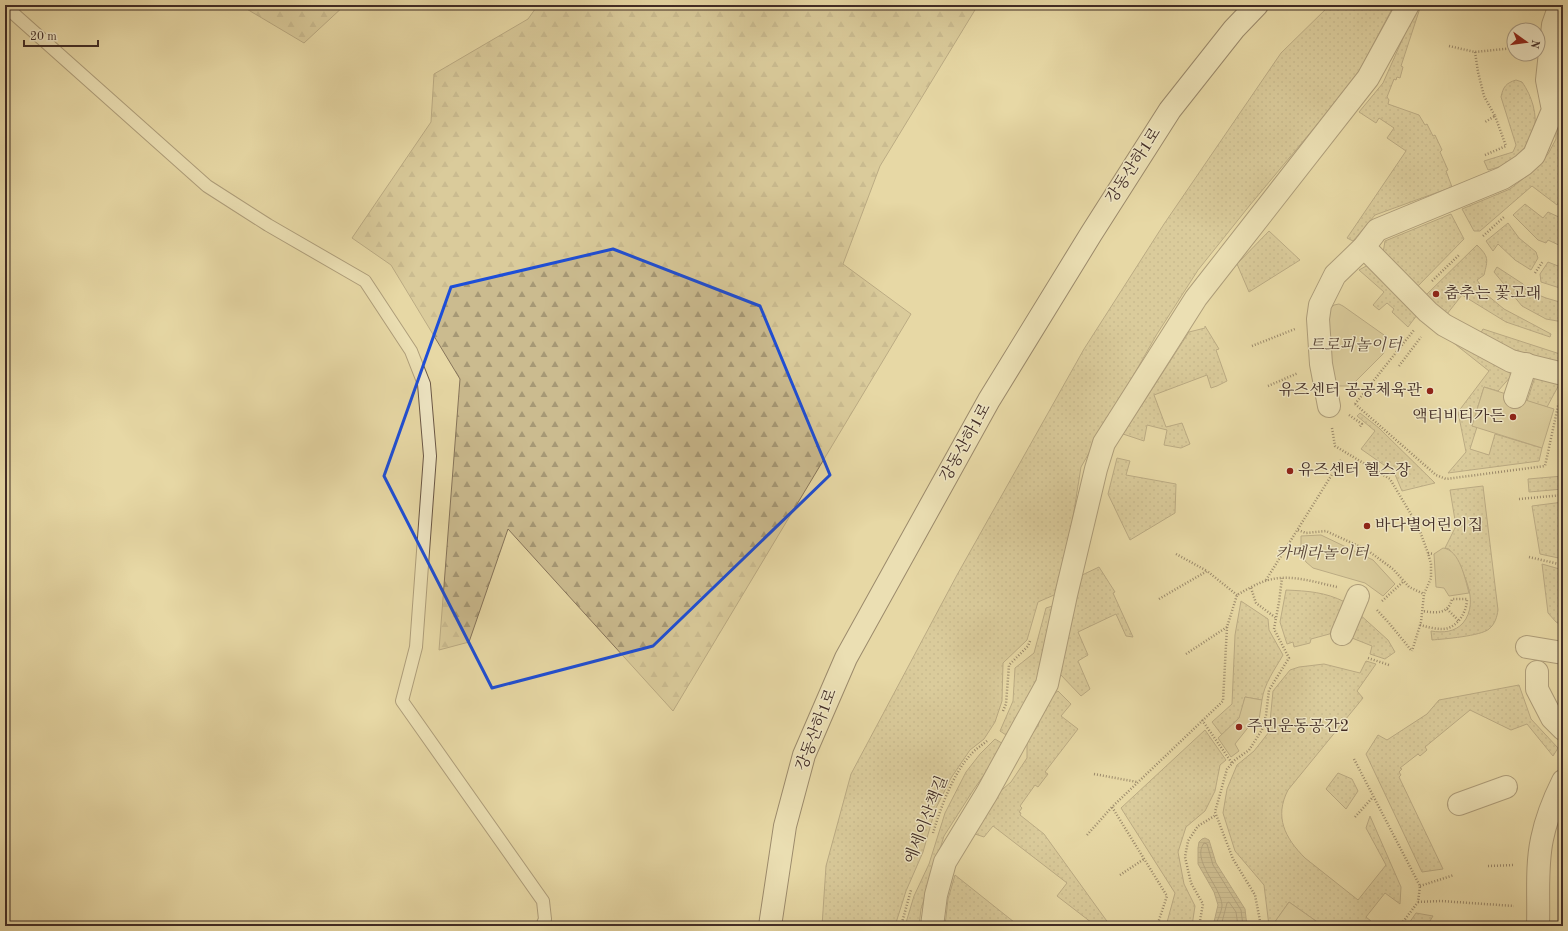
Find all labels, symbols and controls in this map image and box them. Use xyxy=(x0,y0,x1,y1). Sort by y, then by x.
scale bar xyxy=(24,22,98,48)
north arrow xyxy=(1506,22,1546,62)
text: 20 m xyxy=(30,31,57,43)
text: N xyxy=(1528,39,1541,50)
street label: 강동산하1로 xyxy=(1103,124,1165,207)
place label: 춤추는 꽃고래 xyxy=(1444,284,1541,302)
marker: 춤추는 꽃고래 xyxy=(1431,289,1441,299)
park label: 트로피놀이터 xyxy=(1309,336,1403,354)
place label: 유즈센터 공공체육관 xyxy=(1278,382,1423,399)
marker: 유즈센터 공공체육관 xyxy=(1425,386,1435,396)
street label: 강동산하1로 xyxy=(937,400,994,485)
place label: 액티비티가든 xyxy=(1412,407,1506,425)
marker: 액티비티가든 xyxy=(1508,412,1518,422)
place label: 유즈센터 헬스장 xyxy=(1298,462,1411,479)
marker: 유즈센터 헬스장 xyxy=(1285,466,1295,476)
place label: 바다별어린이집 xyxy=(1375,517,1483,534)
marker: 바다별어린이집 xyxy=(1362,521,1372,531)
park label: 카메라놀이터 xyxy=(1276,544,1370,562)
street label: 강동산하1로 xyxy=(793,686,840,773)
place label: 주민운동공간2 xyxy=(1247,718,1349,735)
marker: 주민운동공간2 xyxy=(1234,722,1244,732)
street label: 에세이산책길 xyxy=(901,773,951,866)

